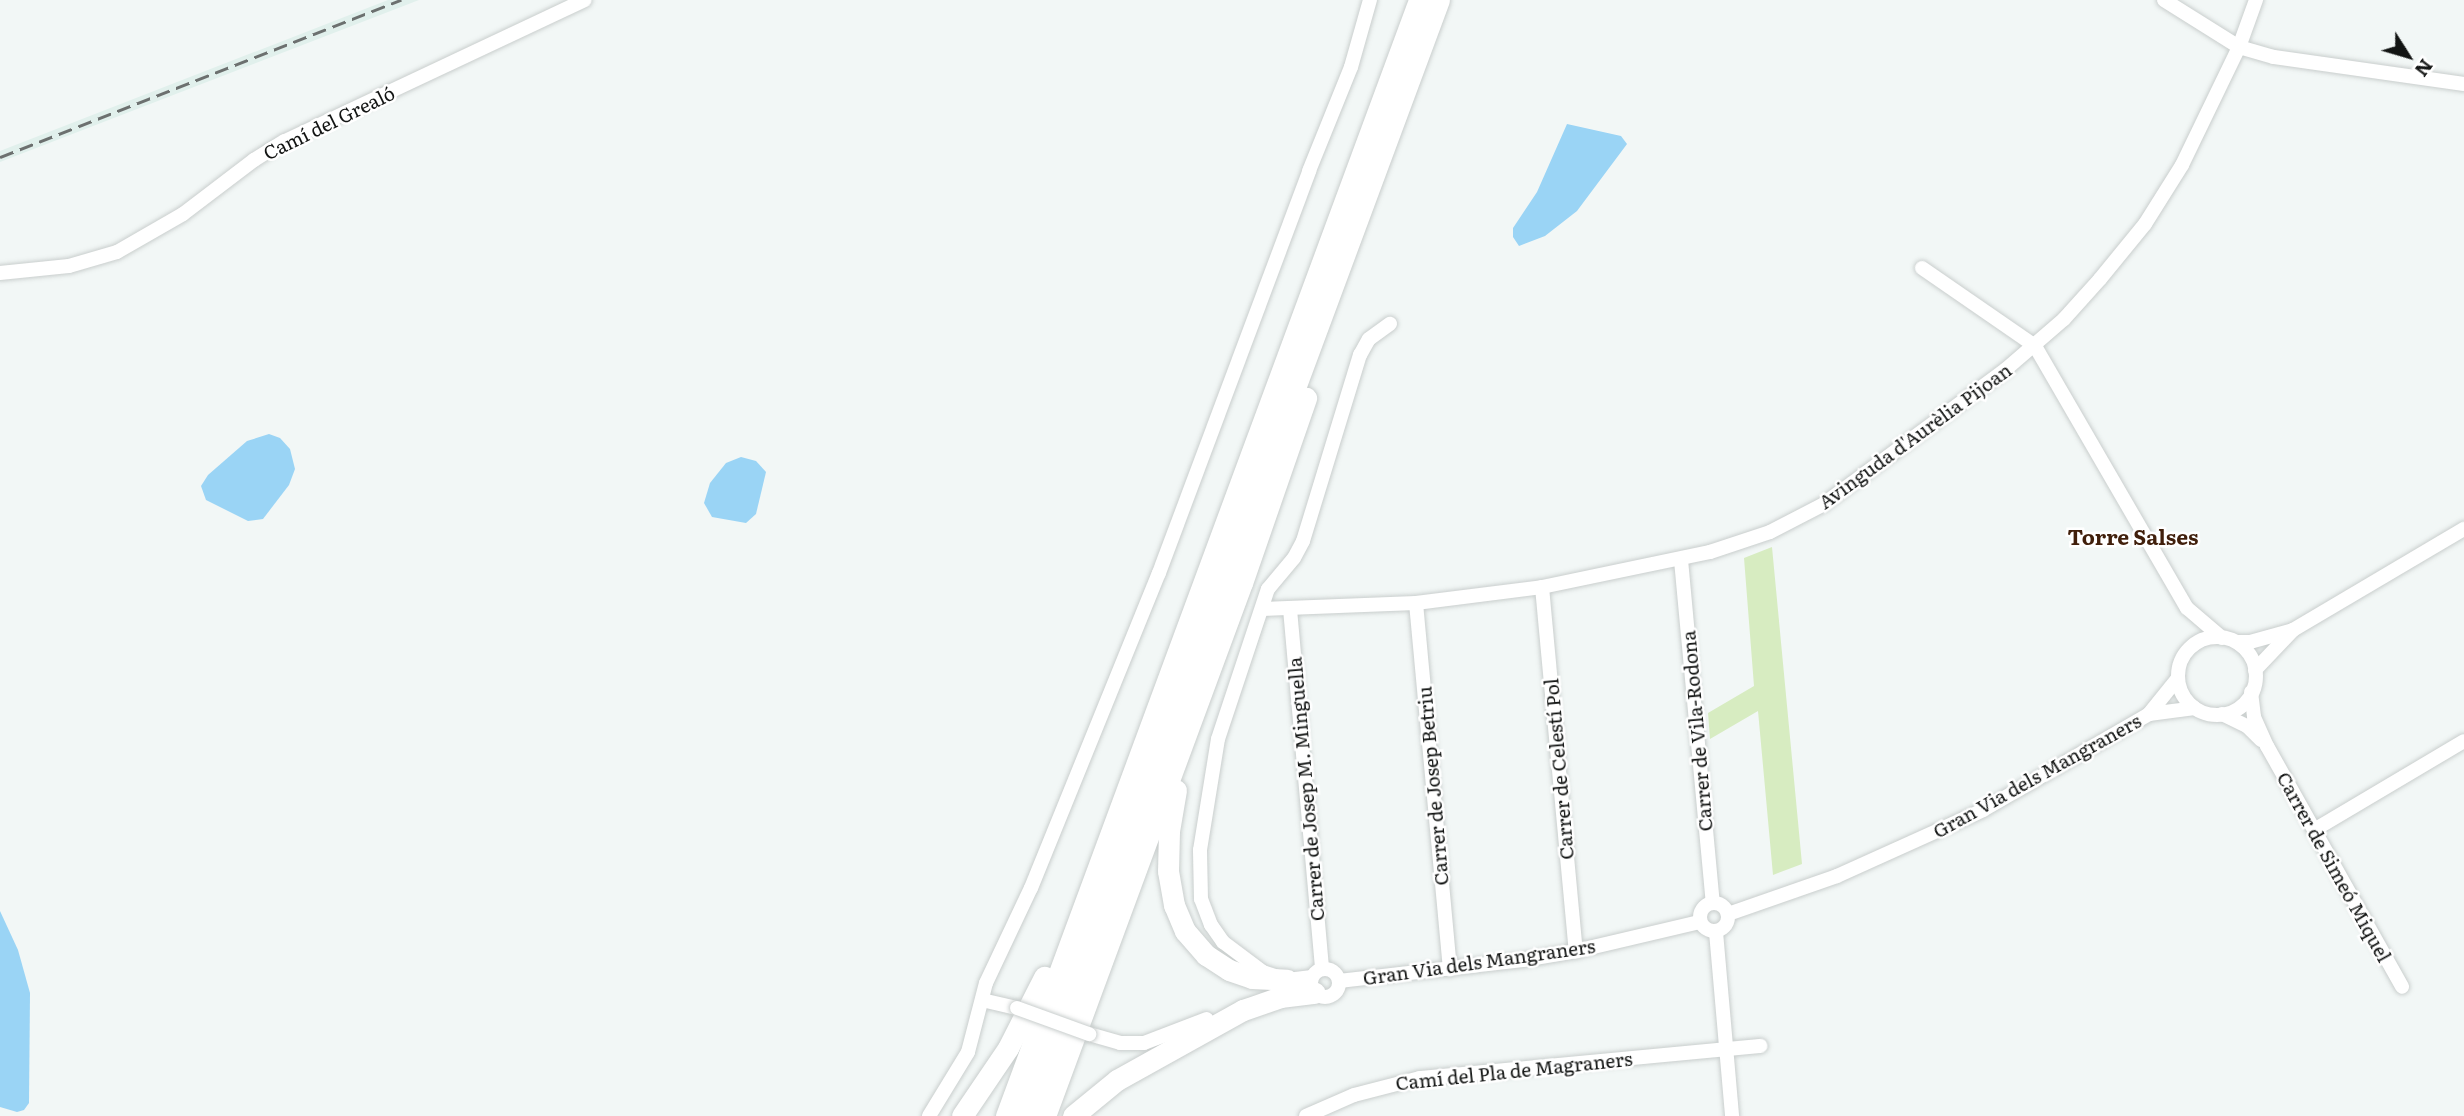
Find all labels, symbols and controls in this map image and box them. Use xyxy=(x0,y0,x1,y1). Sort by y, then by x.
north arrow xyxy=(2373,21,2443,91)
text: N xyxy=(2409,54,2441,83)
street label: Camí del Grealó xyxy=(260,81,398,165)
street label: Avinguda d'Aurèlia Pijoan xyxy=(1814,358,2016,514)
district label: Torre Salses xyxy=(2067,523,2199,549)
street label: Carrer de Vila-Rodona xyxy=(1677,630,1717,832)
street label: Carrer de Josep M. Minguella xyxy=(1283,656,1329,922)
street label: Carrer de Celestí Pol xyxy=(1540,677,1578,861)
street label: Carrer de Josep Betriu xyxy=(1413,686,1453,886)
street label: Gran Via dels Mangraners xyxy=(1929,709,2145,843)
street label: Carrer de Simeó Miquel xyxy=(2272,768,2396,966)
street label: Gran Via dels Mangraners xyxy=(1361,934,1597,990)
street label: Camí del Pla de Magraners xyxy=(1394,1047,1634,1095)

